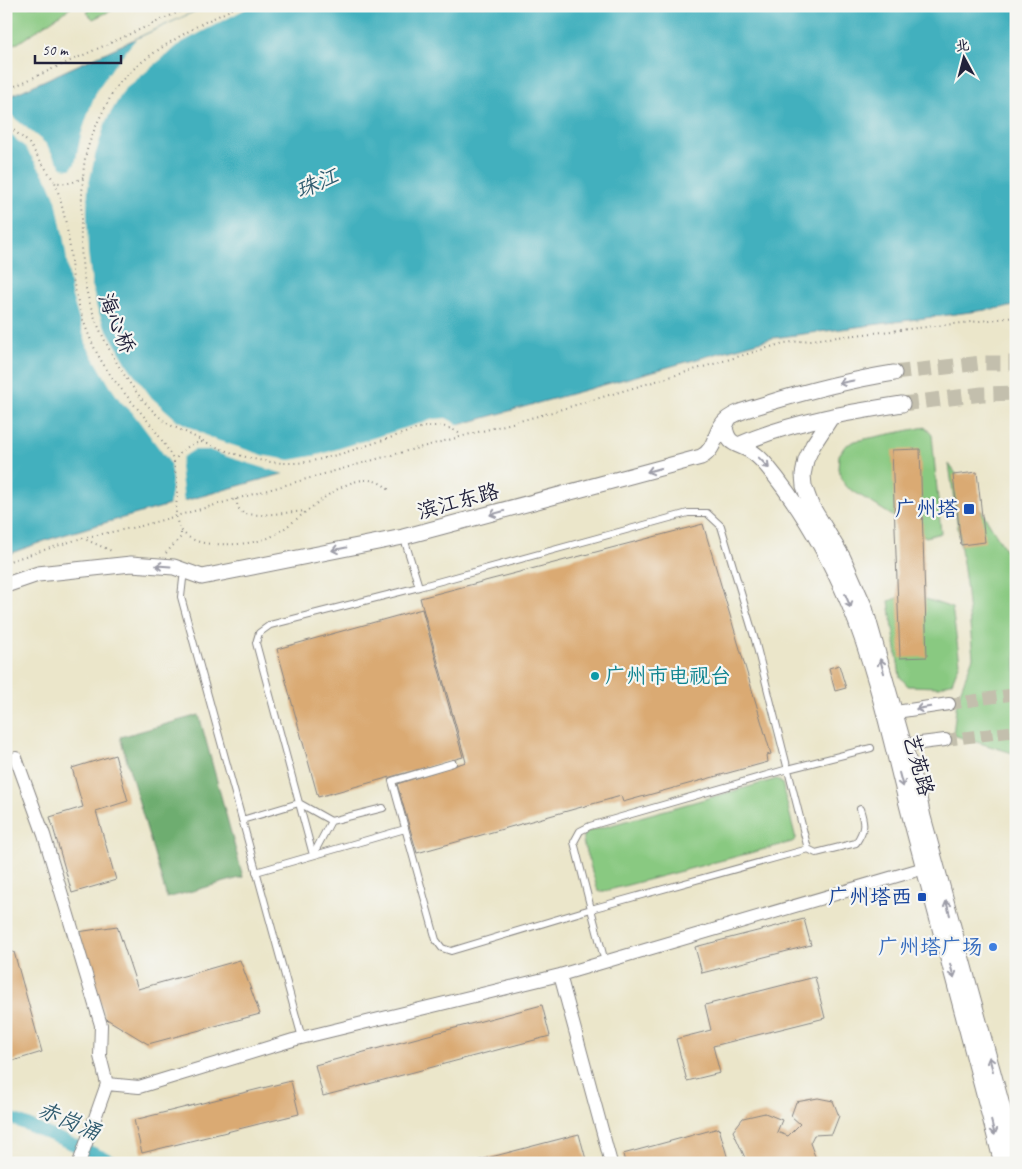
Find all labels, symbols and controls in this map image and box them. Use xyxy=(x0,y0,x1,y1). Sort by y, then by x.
scale bar xyxy=(35,32,121,64)
north arrow xyxy=(940,32,990,82)
text: 北 xyxy=(954,36,970,55)
text: 50 m xyxy=(42,41,69,60)
water label: 珠江 xyxy=(291,161,344,204)
street label: 海心桥 xyxy=(93,289,141,357)
one-way arrow xyxy=(838,378,854,387)
one-way arrow xyxy=(758,457,770,469)
one-way arrow xyxy=(646,465,662,475)
street label: 滨江东路 xyxy=(414,478,502,524)
place label: 广州塔 xyxy=(895,496,958,522)
marker: 广州塔 xyxy=(962,502,976,516)
one-way arrow xyxy=(489,508,505,518)
one-way arrow xyxy=(331,545,347,555)
one-way arrow xyxy=(155,561,171,570)
one-way arrow xyxy=(843,593,853,608)
one-way arrow xyxy=(877,658,887,674)
place label: 广州市电视台 xyxy=(605,663,731,689)
marker: 广州市电视台 xyxy=(589,670,601,682)
one-way arrow xyxy=(915,704,931,714)
street label: 艺苑路 xyxy=(898,731,940,799)
one-way arrow xyxy=(896,771,906,787)
place label: 广州塔西 xyxy=(828,884,912,910)
marker: 广州塔西 xyxy=(916,891,928,903)
one-way arrow xyxy=(943,900,952,916)
place label: 广州塔广场 xyxy=(878,934,983,960)
marker: 广州塔广场 xyxy=(987,941,999,953)
one-way arrow xyxy=(948,962,957,978)
one-way arrow xyxy=(986,1057,995,1073)
water label: 赤岗涌 xyxy=(33,1095,106,1147)
one-way arrow xyxy=(989,1119,998,1135)

